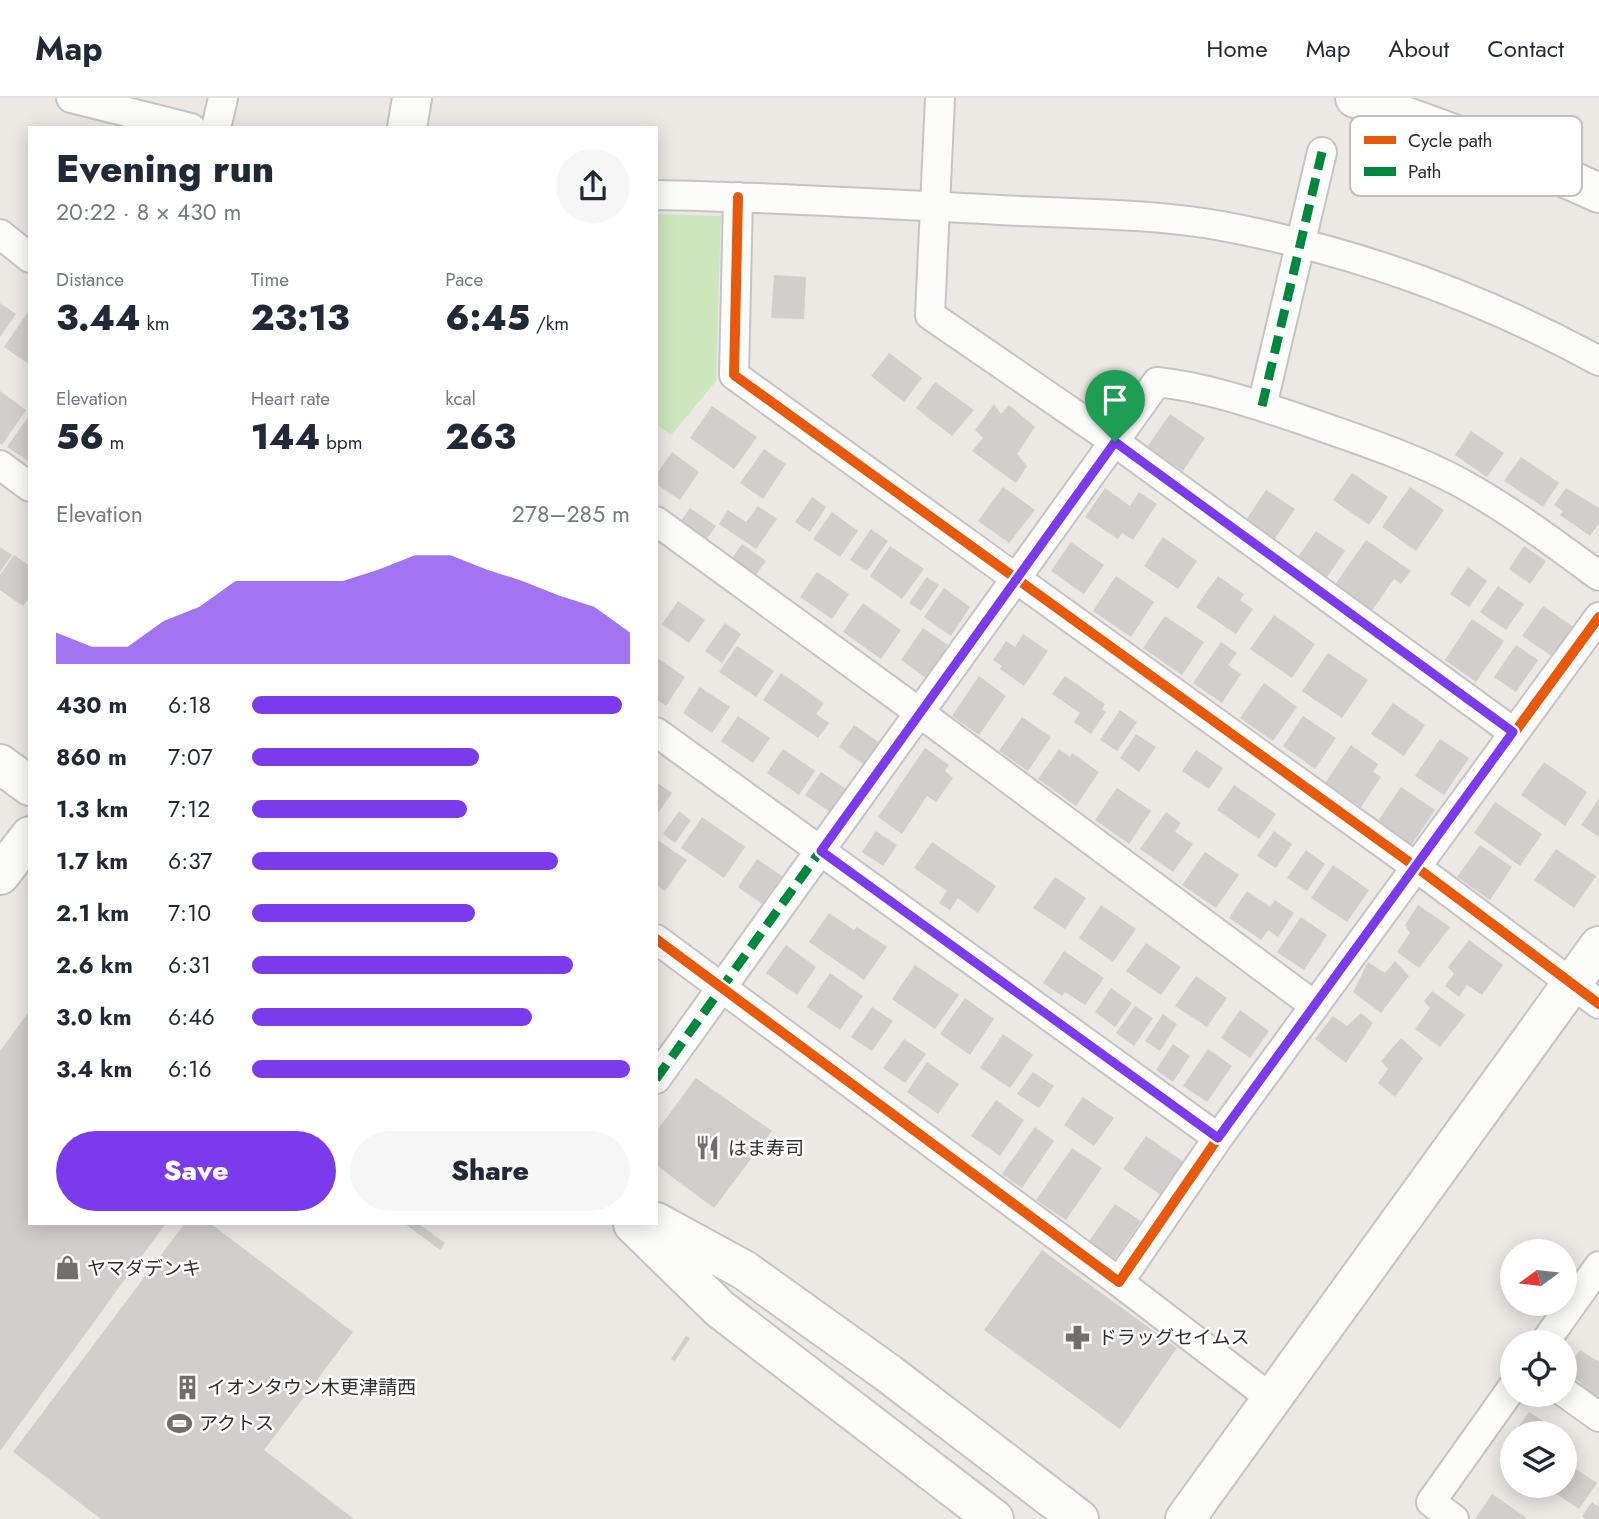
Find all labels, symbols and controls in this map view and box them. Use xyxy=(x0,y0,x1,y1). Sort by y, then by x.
text: Map xyxy=(35,25,103,72)
text: Home xyxy=(1206,31,1268,66)
text: Map xyxy=(1306,31,1350,66)
text: About xyxy=(1388,31,1449,66)
text: Contact xyxy=(1487,31,1564,66)
legend xyxy=(1350,116,1582,196)
text: Cycle path xyxy=(1408,127,1493,154)
text: Evening run xyxy=(56,141,274,196)
button: share xyxy=(556,149,630,223)
text: Path xyxy=(1408,158,1442,185)
text: 20:22 · 8 × 430 m xyxy=(56,195,241,229)
text: Distance xyxy=(56,266,124,293)
text: Time xyxy=(251,266,289,293)
text: Pace xyxy=(445,266,483,293)
text: 3.44 xyxy=(56,293,141,343)
text: 23:13 xyxy=(251,293,350,343)
text: 6:45 xyxy=(445,293,530,343)
text: km xyxy=(141,310,170,337)
text: /km xyxy=(530,310,569,337)
pin xyxy=(1085,370,1145,442)
icon: arrive xyxy=(1096,381,1134,419)
text: Elevation xyxy=(56,385,128,412)
text: Heart rate xyxy=(251,385,330,412)
text: kcal xyxy=(445,385,476,412)
text: 56 xyxy=(56,412,104,462)
text: 144 xyxy=(251,412,320,462)
text: 263 xyxy=(445,412,516,462)
text: m xyxy=(104,429,124,456)
text: bpm xyxy=(320,429,363,456)
text: Elevation xyxy=(56,497,143,531)
text: 278–285 m xyxy=(512,497,630,531)
text: 430 m xyxy=(56,688,127,722)
text: 6:18 xyxy=(168,688,211,722)
text: 860 m xyxy=(56,740,127,774)
text: 7:07 xyxy=(168,740,213,774)
text: 1.3 km xyxy=(56,792,128,826)
text: 7:12 xyxy=(168,792,210,826)
text: 1.7 km xyxy=(56,844,128,878)
text: 6:37 xyxy=(168,844,212,878)
text: 2.1 km xyxy=(56,896,129,930)
text: 7:10 xyxy=(168,896,211,930)
text: 2.6 km xyxy=(56,948,133,982)
text: 6:31 xyxy=(168,948,211,982)
text: 3.0 km xyxy=(56,1000,132,1034)
text: 6:46 xyxy=(168,1000,215,1034)
text: 3.4 km xyxy=(56,1052,132,1086)
text: 6:16 xyxy=(168,1052,212,1086)
button: Save xyxy=(56,1131,336,1211)
button: Share xyxy=(350,1131,630,1211)
restaurant icon: はま寿司 xyxy=(694,1134,722,1162)
place label: はま寿司 xyxy=(728,1135,804,1162)
north arrow xyxy=(1500,1239,1577,1316)
map controls xyxy=(1500,1239,1577,1498)
shop icon: ヤマダデンキ xyxy=(53,1254,81,1282)
place label: ヤマダデンキ xyxy=(87,1255,201,1282)
pharmacy icon: ドラッグセイムス xyxy=(1064,1323,1092,1351)
place label: ドラッグセイムス xyxy=(1098,1324,1250,1351)
button: locate xyxy=(1500,1330,1577,1407)
building icon: イオンタウン木更津請西 xyxy=(173,1373,201,1401)
place label: イオンタウン木更津請西 xyxy=(207,1374,416,1401)
sports icon: アクトス xyxy=(165,1409,193,1437)
place label: アクトス xyxy=(199,1410,274,1437)
button: layers xyxy=(1500,1421,1577,1498)

